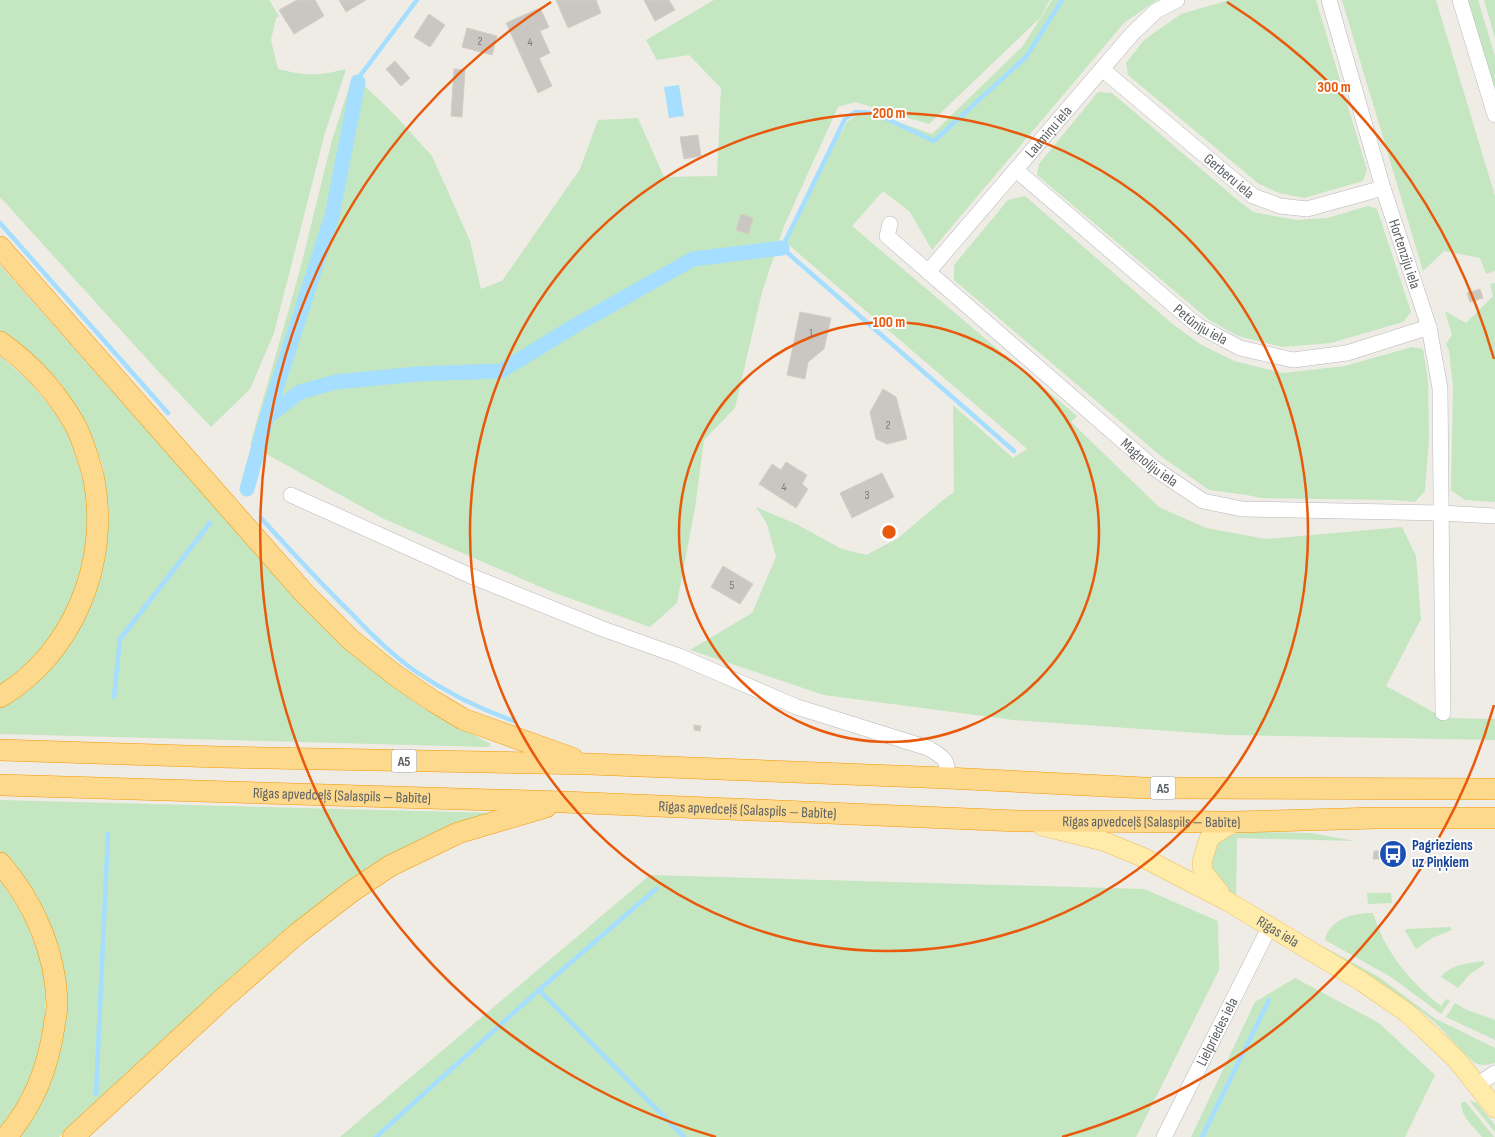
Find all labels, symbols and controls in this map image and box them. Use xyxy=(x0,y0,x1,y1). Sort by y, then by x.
house number: 2 xyxy=(478,34,483,49)
house number: 4 xyxy=(527,35,533,50)
text: 300 m xyxy=(1317,78,1351,97)
street label: Laumiņu iela xyxy=(1021,102,1076,162)
text: 200 m xyxy=(872,104,906,123)
street label: Gerberu iela xyxy=(1199,149,1258,203)
street label: Hortenziju iela xyxy=(1384,217,1425,292)
street label: Petūniju iela xyxy=(1169,300,1231,350)
text: 100 m xyxy=(873,313,905,332)
house number: 1 xyxy=(809,326,814,341)
house number: 2 xyxy=(886,418,891,433)
street label: Magnoliju iela xyxy=(1116,434,1182,491)
house number: 4 xyxy=(781,480,787,495)
house number: 3 xyxy=(864,488,870,503)
centre of rings xyxy=(880,523,898,541)
house number: 5 xyxy=(730,578,735,593)
road number: A5 xyxy=(392,749,416,772)
road number: A5 xyxy=(1150,776,1176,800)
street label: Rīgas apvedceļš (Salaspils — Babīte) xyxy=(252,784,431,808)
street label: Rīgas apvedceļš (Salaspils — Babīte) xyxy=(658,797,837,823)
street label: Rīgas apvedceļš (Salaspils — Babīte) xyxy=(1062,812,1241,832)
place label: Pagrieziens uz Piņķiem xyxy=(1412,836,1473,872)
bus stop icon: Pagrieziens uz Piņķiem xyxy=(1378,839,1408,869)
street label: Rīgas iela xyxy=(1253,912,1303,952)
street label: Lielpriedes iela xyxy=(1192,994,1243,1069)

